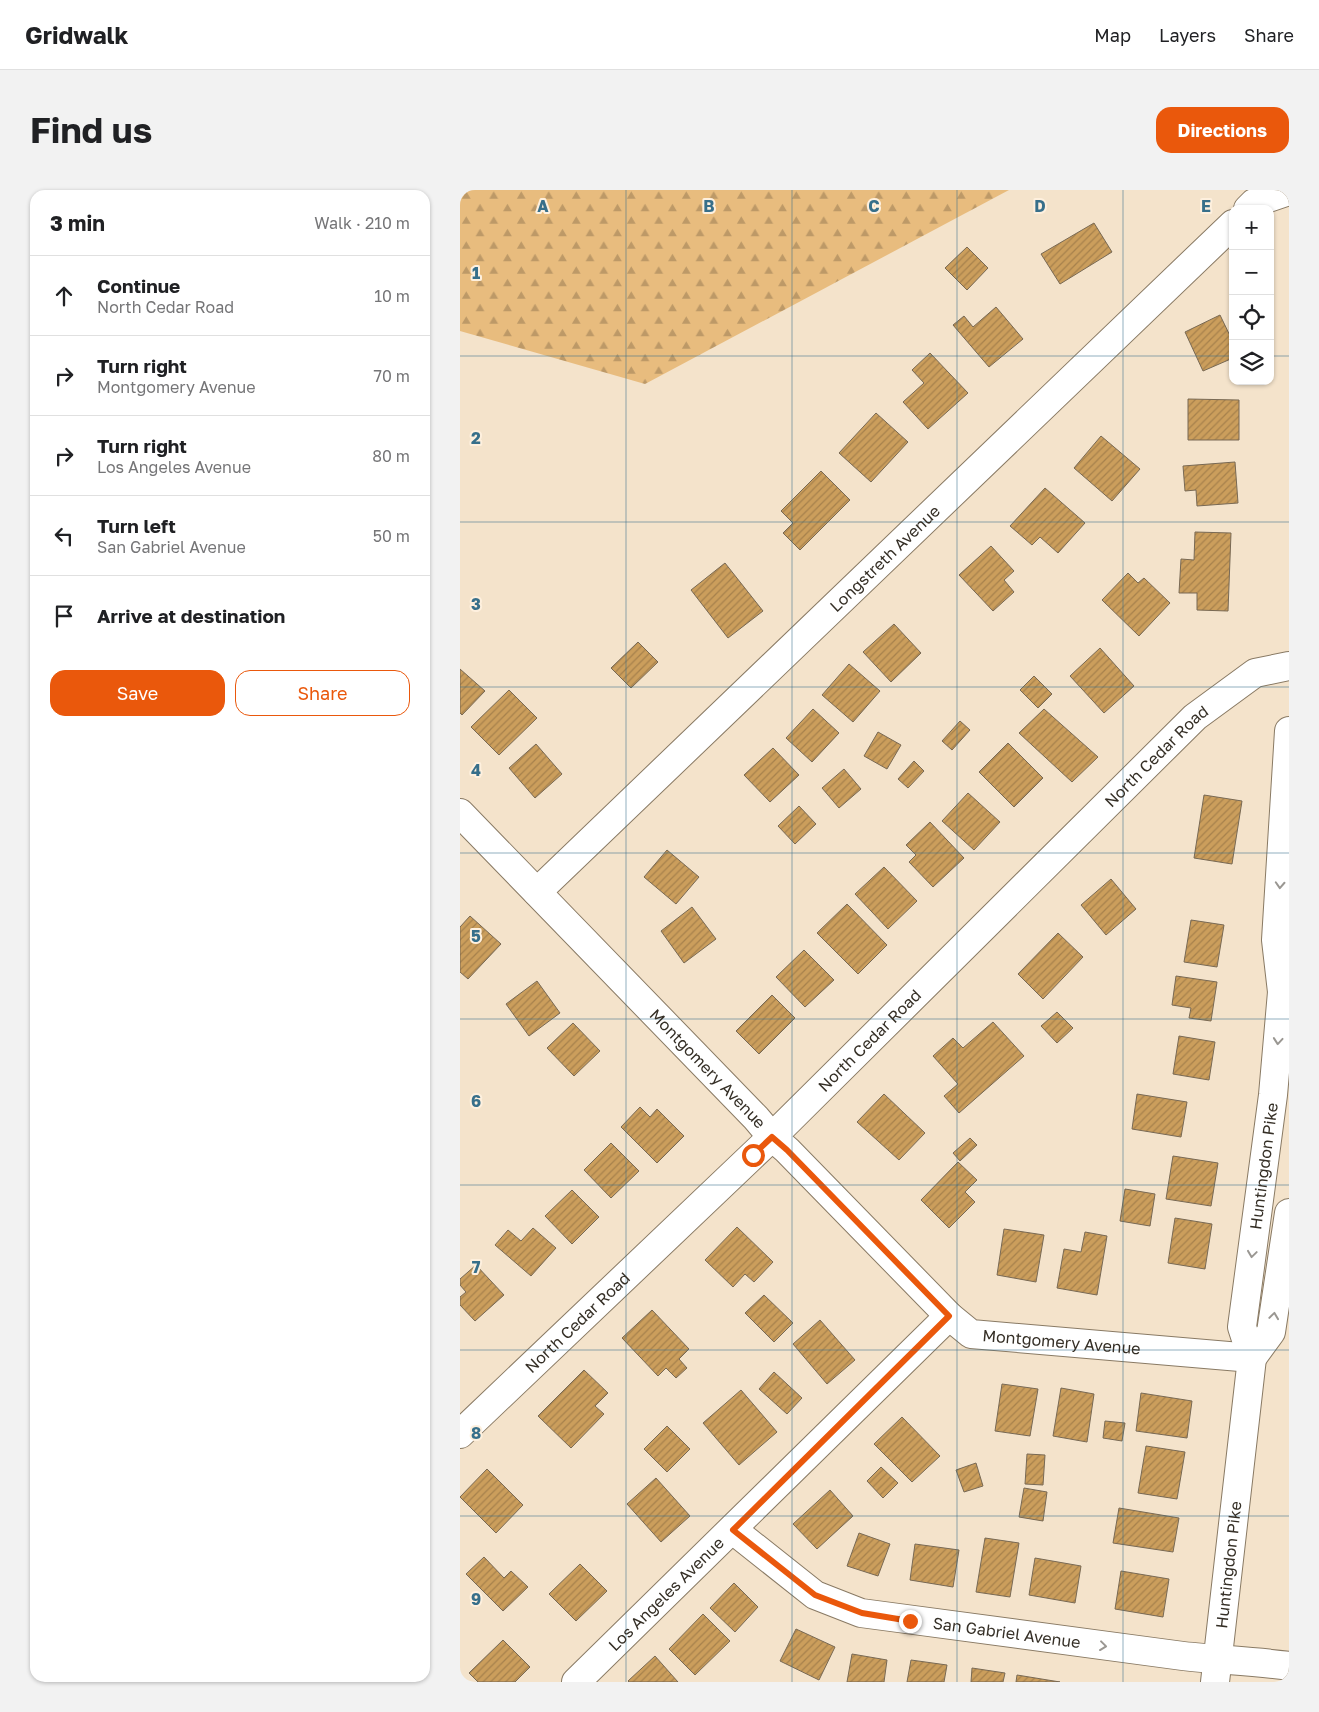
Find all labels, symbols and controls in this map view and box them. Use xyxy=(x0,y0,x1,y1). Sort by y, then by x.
text: Gridwalk xyxy=(25,20,129,49)
text: Map xyxy=(1094,24,1131,46)
text: Layers xyxy=(1159,24,1216,46)
text: Share xyxy=(1244,24,1294,46)
button: Directions xyxy=(1156,107,1289,153)
text: Find us xyxy=(30,109,152,151)
text: A xyxy=(537,196,549,216)
text: B xyxy=(703,196,715,216)
text: C xyxy=(868,196,880,216)
text: D xyxy=(1034,196,1046,216)
text: E xyxy=(1201,196,1211,216)
map controls xyxy=(1229,205,1274,385)
button: + xyxy=(1229,205,1274,250)
text: 3 min xyxy=(50,210,105,236)
text: Walk · 210 m xyxy=(314,213,410,233)
button: − xyxy=(1229,250,1274,295)
text: 1 xyxy=(472,263,480,283)
text: Continue xyxy=(97,274,180,297)
icon: ahead xyxy=(50,282,78,310)
text: 10 m xyxy=(374,286,410,306)
button: locate xyxy=(1229,295,1274,340)
text: North Cedar Road xyxy=(97,297,234,317)
button: layers xyxy=(1229,340,1274,385)
text: Turn right xyxy=(97,354,187,377)
icon: right xyxy=(50,362,78,390)
text: 70 m xyxy=(373,366,410,386)
text: Montgomery Avenue xyxy=(97,377,255,397)
text: 2 xyxy=(471,428,481,448)
text: Turn right xyxy=(97,434,187,457)
icon: right xyxy=(50,442,78,470)
text: 80 m xyxy=(372,446,410,466)
text: Los Angeles Avenue xyxy=(97,457,251,477)
street label: Longstreth Avenue xyxy=(825,501,944,616)
text: Turn left xyxy=(97,514,176,537)
icon: left xyxy=(50,522,78,550)
text: 50 m xyxy=(373,526,410,546)
text: San Gabriel Avenue xyxy=(97,537,246,557)
text: 3 xyxy=(471,594,481,614)
icon: arrive xyxy=(50,602,78,630)
text: Arrive at destination xyxy=(97,604,285,627)
button: Save xyxy=(50,670,225,716)
button: Share xyxy=(235,670,410,716)
street label: North Cedar Road xyxy=(1100,701,1212,811)
text: 4 xyxy=(471,760,481,780)
one-way arrow xyxy=(1274,881,1285,889)
text: 5 xyxy=(471,926,481,946)
street label: North Cedar Road xyxy=(814,985,925,1096)
street label: Montgomery Avenue xyxy=(646,1005,770,1132)
one-way arrow xyxy=(1273,1037,1284,1045)
text: 6 xyxy=(471,1091,481,1111)
street label: Huntingdon Pike xyxy=(1245,1101,1282,1231)
route start xyxy=(742,1144,765,1167)
one-way arrow xyxy=(1247,1251,1258,1259)
text: 7 xyxy=(472,1257,481,1277)
street label: North Cedar Road xyxy=(521,1268,634,1377)
one-way arrow xyxy=(1268,1312,1279,1320)
street label: Montgomery Avenue xyxy=(982,1325,1141,1358)
text: 8 xyxy=(471,1423,481,1443)
street label: Huntingdon Pike xyxy=(1211,1500,1246,1630)
street label: Los Angeles Avenue xyxy=(604,1533,728,1655)
text: 9 xyxy=(471,1589,481,1609)
route end xyxy=(899,1610,922,1633)
street label: San Gabriel Avenue xyxy=(932,1613,1082,1652)
one-way arrow xyxy=(1100,1640,1108,1651)

